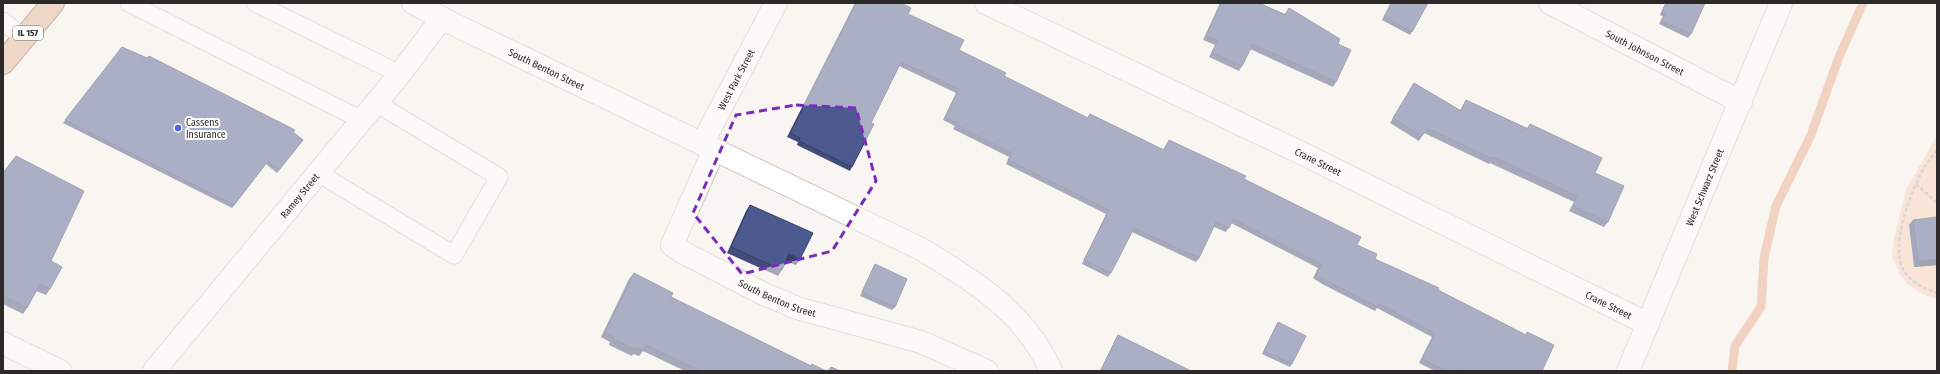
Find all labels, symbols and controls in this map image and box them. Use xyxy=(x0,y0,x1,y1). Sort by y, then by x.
road number: IL 157 xyxy=(13,26,43,40)
street label: South Johnson Street xyxy=(1603,28,1686,79)
street label: South Benton Street xyxy=(506,47,587,94)
street label: West Park Street xyxy=(716,47,758,112)
place label: Cassens Insurance xyxy=(186,117,226,141)
marker: Cassens Insurance xyxy=(173,123,183,133)
street label: Crane Street xyxy=(1293,146,1344,179)
street label: West Schwarz Street xyxy=(1684,147,1727,228)
street label: Ramey Street xyxy=(278,171,323,221)
street label: South Benton Street xyxy=(736,277,818,320)
street label: Crane Street xyxy=(1583,289,1634,322)

